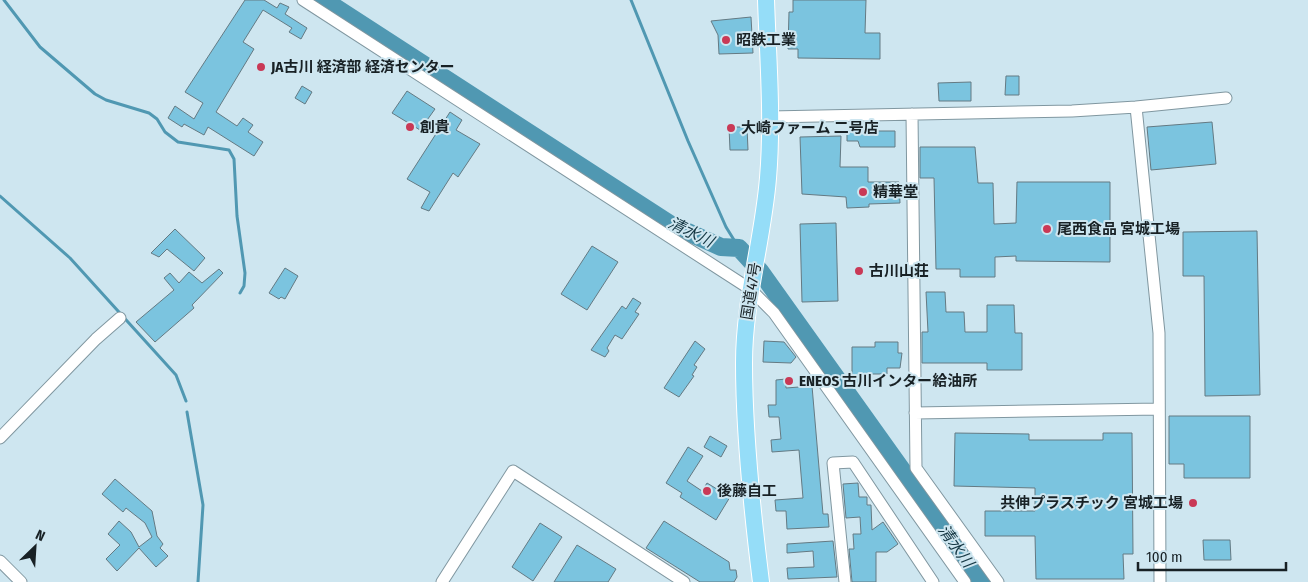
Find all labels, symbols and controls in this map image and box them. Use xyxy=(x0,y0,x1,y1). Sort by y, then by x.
place label: 昭鉄工業 xyxy=(736,31,796,49)
marker: 昭鉄工業 xyxy=(720,34,732,46)
place label: JA古川 経済部 経済センター xyxy=(270,58,455,76)
marker: JA古川 経済部 経済センター xyxy=(255,61,267,73)
place label: 創貴 xyxy=(420,118,450,136)
place label: 大崎ファーム 二号店 xyxy=(741,119,879,137)
marker: 創貴 xyxy=(404,121,416,133)
marker: 大崎ファーム 二号店 xyxy=(725,122,737,134)
place label: 精華堂 xyxy=(873,183,918,201)
marker: 精華堂 xyxy=(857,186,869,198)
water label: 清水川 xyxy=(665,213,719,252)
place label: 尾西食品 宮城工場 xyxy=(1057,220,1180,238)
marker: 尾西食品 宮城工場 xyxy=(1041,223,1053,235)
street label: 国道47号 xyxy=(738,261,764,321)
place label: 古川山荘 xyxy=(869,262,929,280)
marker: 古川山荘 xyxy=(853,265,865,277)
place label: ENEOS 古川インター給油所 xyxy=(799,372,977,390)
marker: ENEOS 古川インター給油所 xyxy=(783,375,795,387)
place label: 後藤自工 xyxy=(717,482,777,500)
marker: 後藤自工 xyxy=(701,485,713,497)
place label: 共伸プラスチック 宮城工場 xyxy=(1000,494,1183,512)
marker: 共伸プラスチック 宮城工場 xyxy=(1187,497,1199,509)
water label: 清水川 xyxy=(934,521,979,573)
north arrow xyxy=(10,522,60,572)
text: N xyxy=(33,526,48,545)
scale bar xyxy=(1138,540,1286,572)
text: 100 m xyxy=(1146,548,1183,566)

